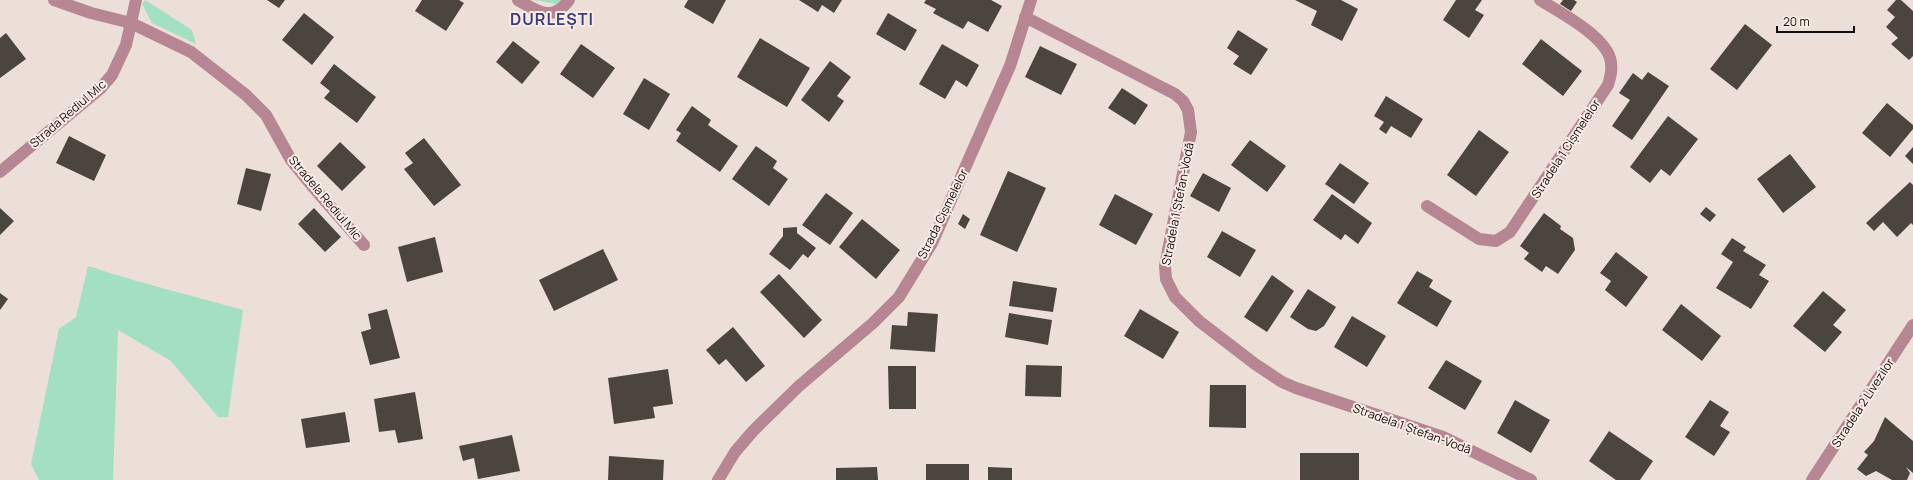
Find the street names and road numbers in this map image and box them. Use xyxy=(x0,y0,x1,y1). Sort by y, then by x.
street label: Strada Rediul Mic xyxy=(26,76,110,151)
street label: Stradela 1 Cișmelelor xyxy=(1527,95,1604,202)
street label: Stradela 1 Ștefan-Vodă xyxy=(1157,141,1198,267)
street label: Stradela Rediul Mic xyxy=(285,152,366,244)
street label: Strada Cișmelelor xyxy=(913,165,972,262)
street label: Stradela 2 Livezilor xyxy=(1827,354,1898,451)
street label: Stradela 1 Ștefan-Vodă xyxy=(1351,399,1474,458)

